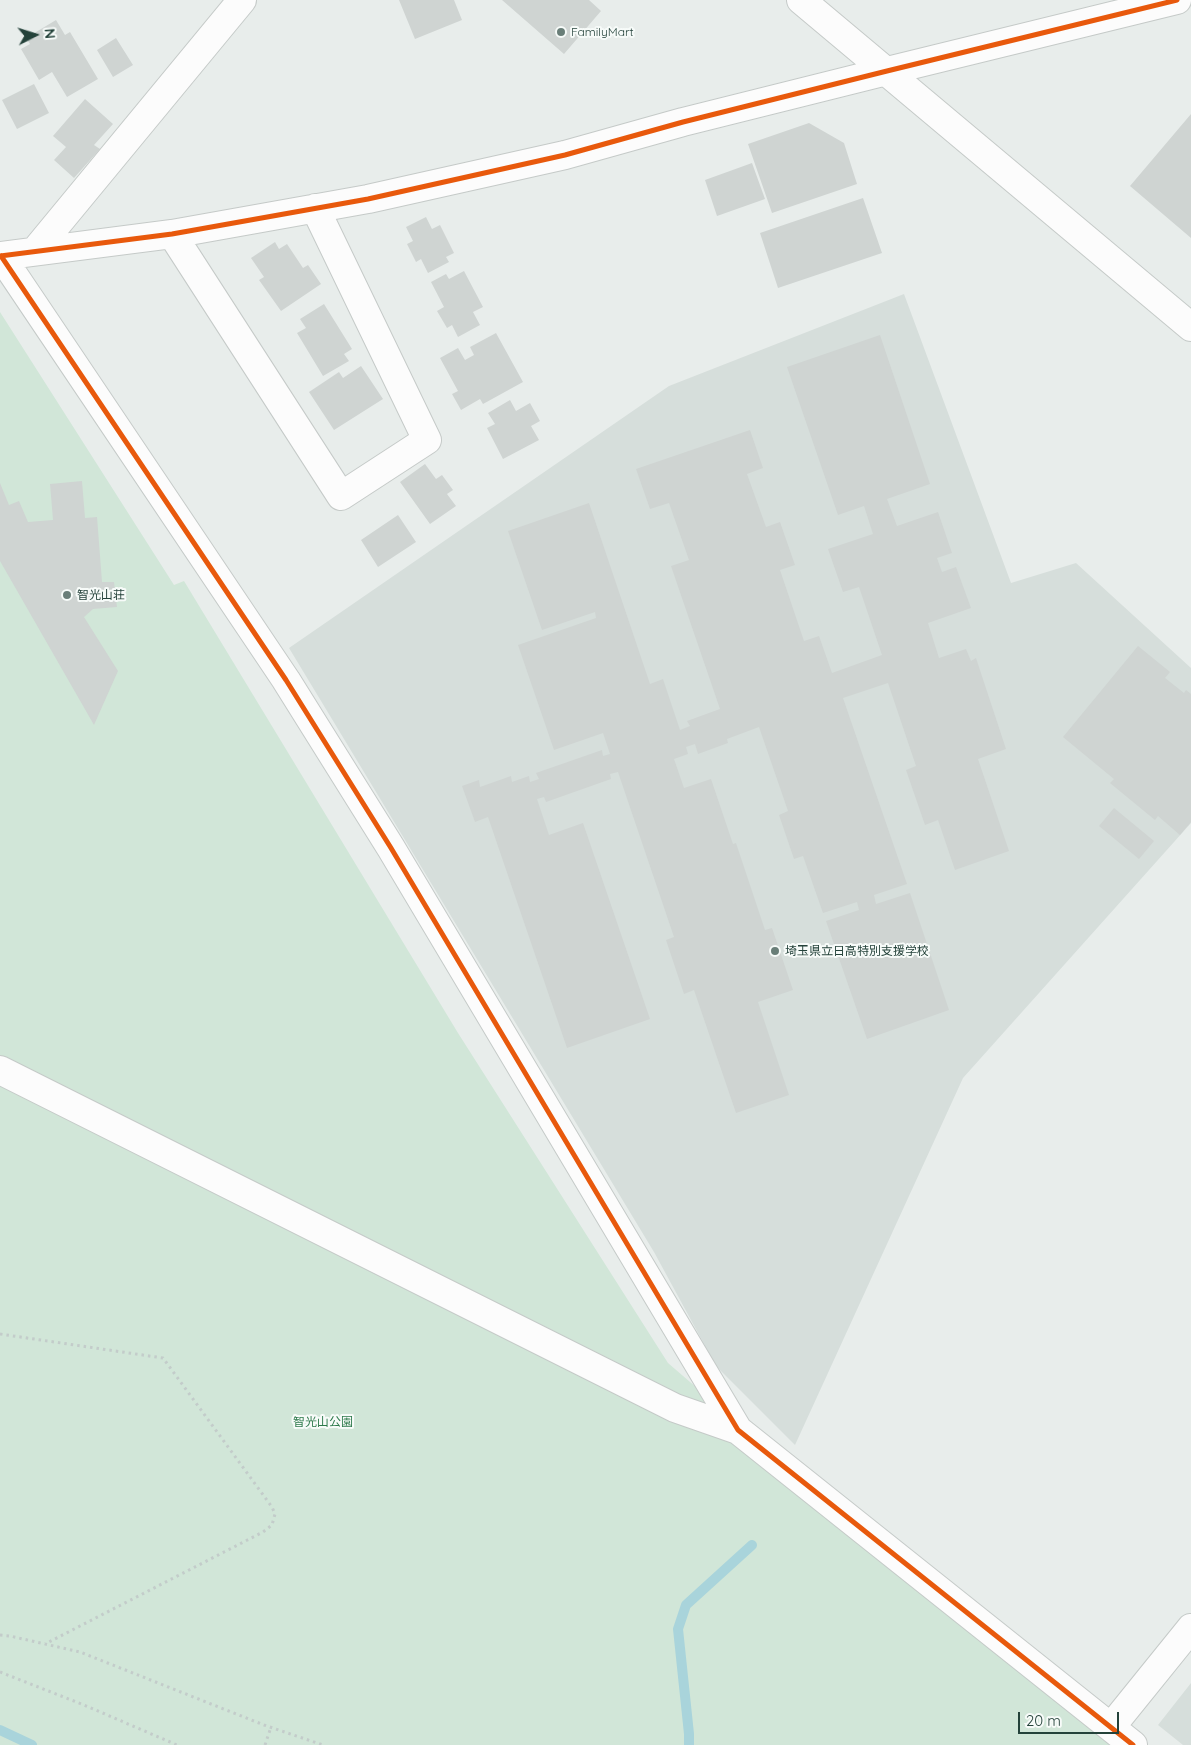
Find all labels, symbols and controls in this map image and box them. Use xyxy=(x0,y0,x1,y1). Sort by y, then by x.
north arrow xyxy=(10,10,60,60)
place label: FamilyMart xyxy=(571,25,634,39)
marker: FamilyMart xyxy=(555,26,567,38)
text: N xyxy=(41,28,59,40)
place label: 智光山荘 xyxy=(77,588,125,602)
marker: 智光山荘 xyxy=(61,589,73,601)
place label: 埼玉県立日高特別支援学校 xyxy=(785,944,929,958)
marker: 埼玉県立日高特別支援学校 xyxy=(769,945,781,957)
park label: 智光山公園 xyxy=(293,1415,353,1429)
scale bar xyxy=(1021,1702,1122,1734)
text: 20 m xyxy=(1026,1711,1061,1730)

